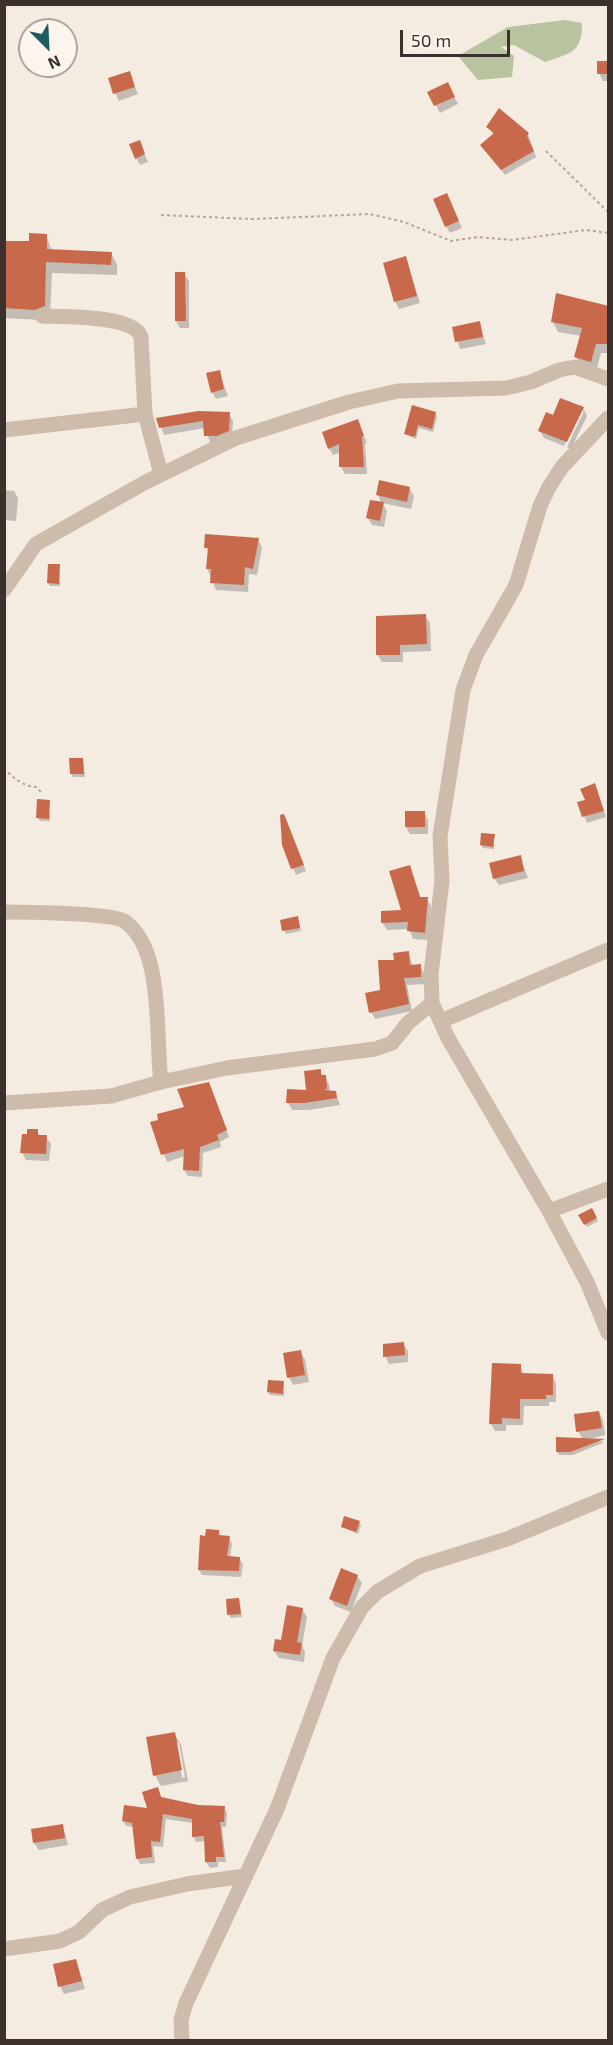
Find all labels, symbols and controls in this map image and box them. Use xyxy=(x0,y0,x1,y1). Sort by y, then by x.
north arrow xyxy=(18,18,78,78)
scale bar xyxy=(403,18,512,56)
text: 50 m xyxy=(411,29,451,51)
text: N xyxy=(46,52,64,74)

